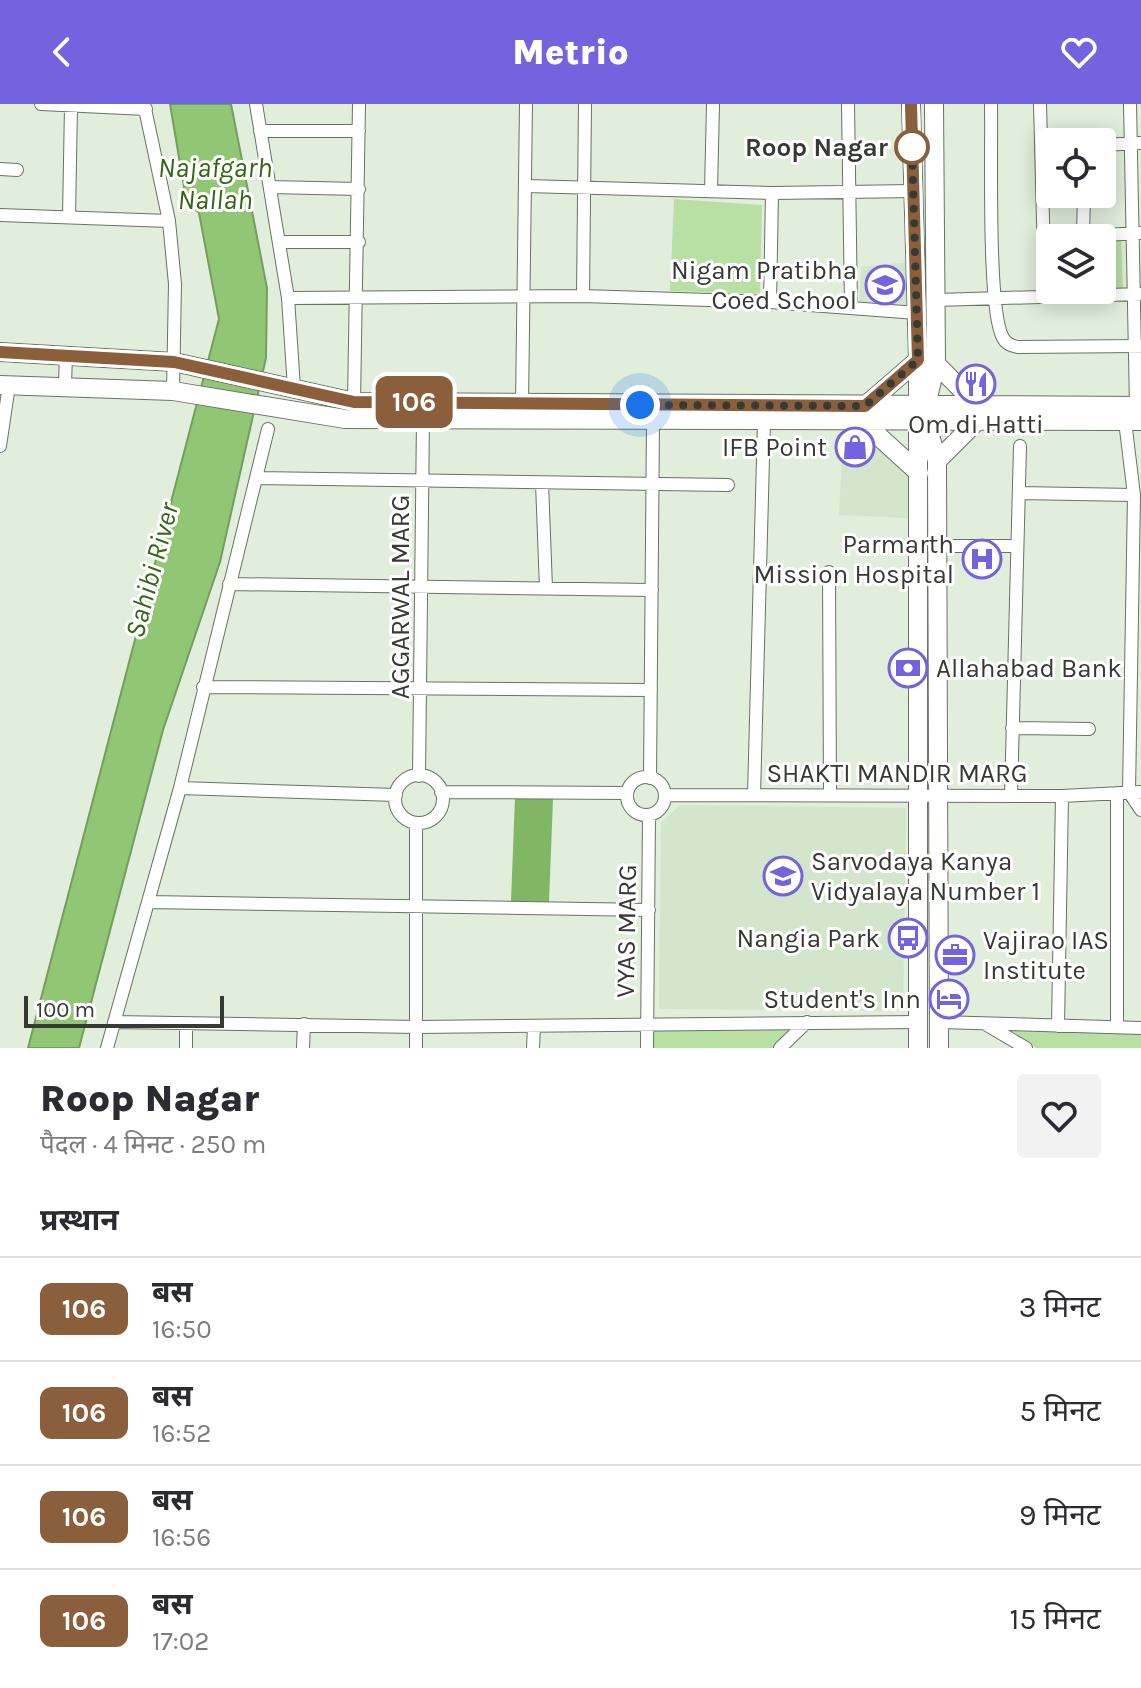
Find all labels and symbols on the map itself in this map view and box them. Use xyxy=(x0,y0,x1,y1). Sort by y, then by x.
marker: Roop Nagar xyxy=(895,130,929,164)
place label: Roop Nagar xyxy=(745,132,889,163)
water label: Najafgarh Nallah xyxy=(158,151,272,216)
place label: Nigam Pratibha Coed School xyxy=(671,255,857,316)
school or university icon: Nigam Pratibha Coed School xyxy=(864,264,906,306)
restaurant icon: Om di Hatti xyxy=(955,363,997,405)
line badge: 106 xyxy=(368,376,460,428)
your location xyxy=(620,385,660,425)
place label: Om di Hatti xyxy=(908,409,1044,440)
shop icon: IFB Point xyxy=(834,426,876,468)
place label: IFB Point xyxy=(722,432,827,463)
street label: AGGARWAL MARG xyxy=(385,495,416,699)
water label: Sahibi River xyxy=(118,498,186,641)
place label: Parmarth Mission Hospital xyxy=(754,529,954,590)
hospital icon: Parmarth Mission Hospital xyxy=(961,538,1003,580)
bank icon: Allahabad Bank xyxy=(887,647,929,689)
place label: Allahabad Bank xyxy=(936,653,1122,684)
street label: SHAKTI MANDIR MARG xyxy=(766,758,1028,789)
place label: Sarvodaya Kanya Vidyalaya Number 1 xyxy=(811,846,1040,907)
school or university icon: Sarvodaya Kanya Vidyalaya Number 1 xyxy=(762,855,804,897)
street label: VYAS MARG xyxy=(610,864,643,998)
bus stop icon: Nangia Park xyxy=(887,917,929,959)
place label: Nangia Park xyxy=(737,923,880,954)
place label: Vajirao IAS Institute xyxy=(983,925,1109,986)
office icon: Vajirao IAS Institute xyxy=(934,934,976,976)
hotel icon: Student's Inn xyxy=(928,978,970,1020)
place label: Student's Inn xyxy=(764,984,921,1015)
scale bar xyxy=(24,992,224,1028)

